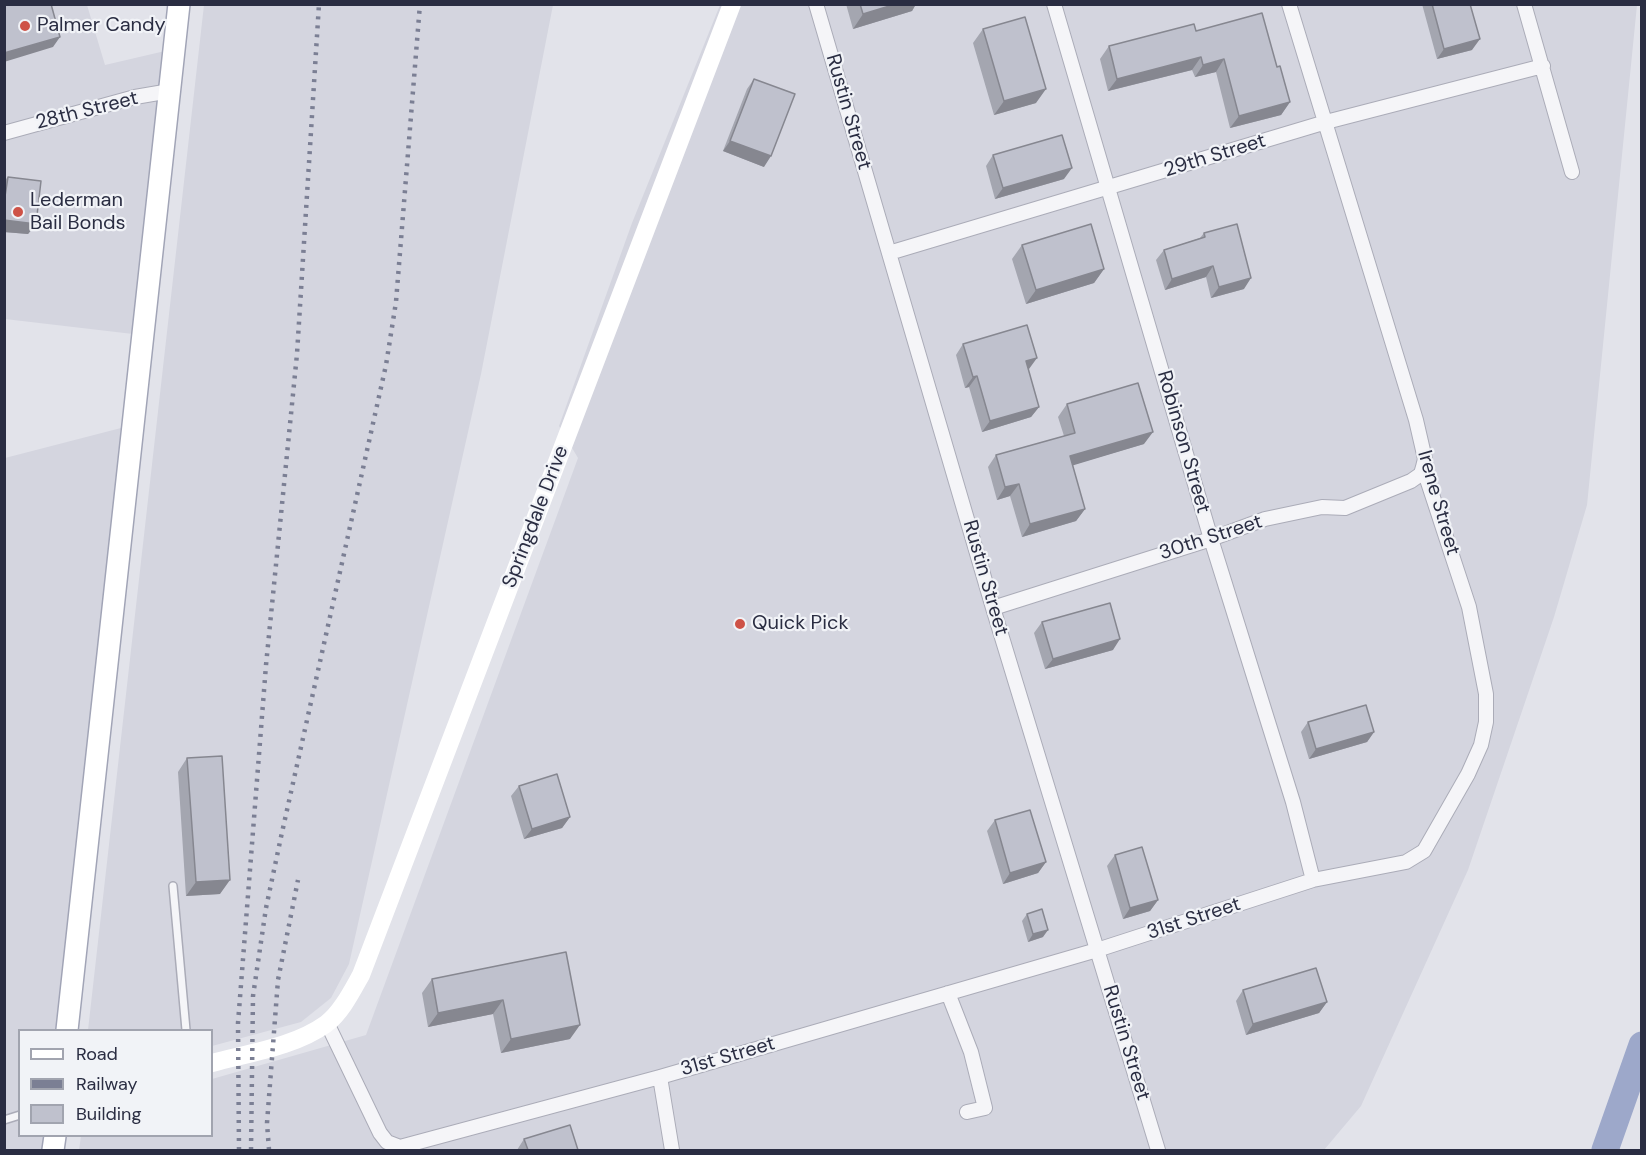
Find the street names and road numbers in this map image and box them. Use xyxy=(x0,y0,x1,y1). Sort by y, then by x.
street label: Rustin Street xyxy=(820,51,876,173)
street label: 28th Street xyxy=(33,87,141,135)
street label: 29th Street xyxy=(1161,129,1269,183)
street label: Robinson Street xyxy=(1151,368,1215,516)
street label: Springdale Drive xyxy=(498,442,574,592)
street label: Irene Street xyxy=(1412,448,1464,558)
street label: 30th Street xyxy=(1156,510,1266,566)
street label: Rustin Street xyxy=(957,517,1013,639)
street label: 31st Street xyxy=(1144,893,1244,945)
street label: Rustin Street xyxy=(1097,983,1155,1103)
street label: 31st Street xyxy=(678,1032,778,1082)

